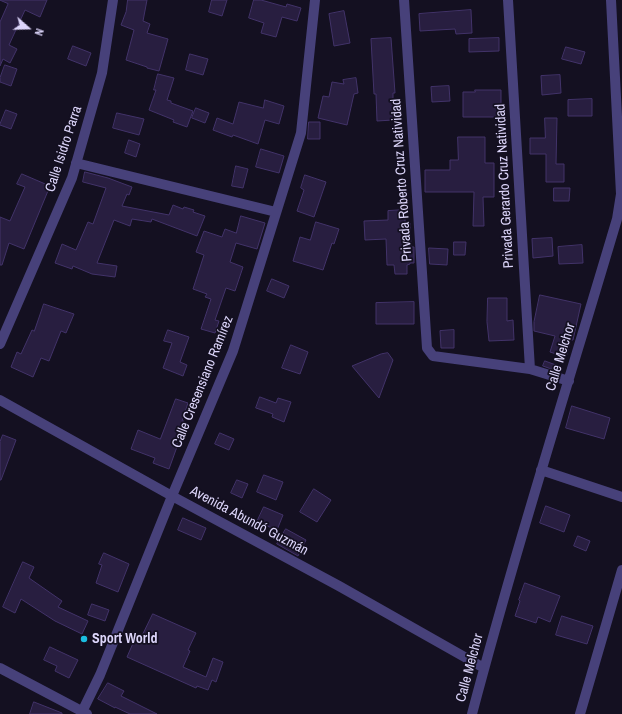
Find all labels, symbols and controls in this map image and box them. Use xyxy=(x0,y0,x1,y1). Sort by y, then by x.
north arrow xyxy=(8,8,48,48)
text: N xyxy=(32,27,47,38)
street label: Privada Roberto Cruz Natividad xyxy=(388,98,416,262)
street label: Privada Gerardo Cruz Natividad xyxy=(492,103,518,269)
street label: Calle Isidro Parra xyxy=(42,104,86,194)
street label: Calle Cresensiano Ramírez xyxy=(169,313,237,451)
street label: Calle Melchor xyxy=(543,321,579,393)
street label: Avenida Abundó Guzmán xyxy=(187,483,311,559)
place label: Sport World xyxy=(92,631,157,647)
street label: Calle Melchor xyxy=(453,632,487,704)
marker: Sport World xyxy=(79,634,89,644)

